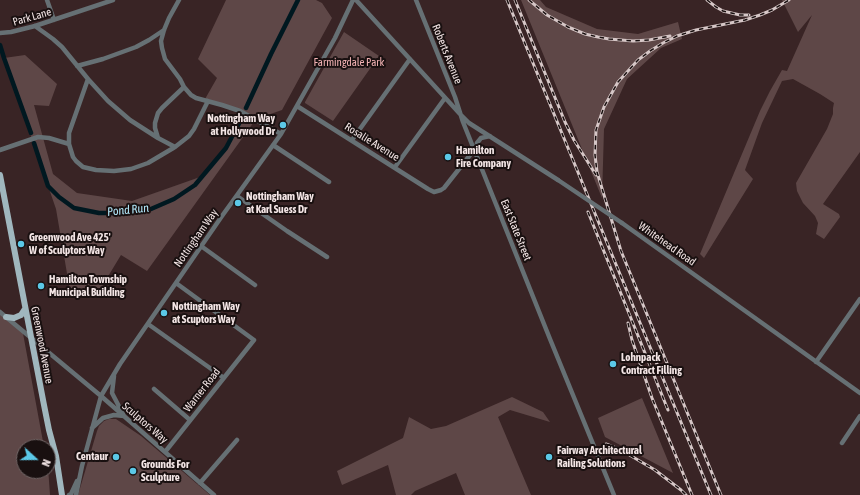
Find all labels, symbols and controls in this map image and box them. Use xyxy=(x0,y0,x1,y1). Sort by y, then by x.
street label: Park Lane xyxy=(11,5,53,29)
street label: Roberts Avenue xyxy=(429,22,465,86)
park label: Farmingdale Park xyxy=(314,56,384,70)
place label: Nottingham Way at Hollywood Dr xyxy=(207,112,275,138)
marker: Nottingham Way at Hollywood Dr xyxy=(278,120,288,130)
street label: Rosalie Avenue xyxy=(342,120,402,164)
place label: Hamilton Fire Company xyxy=(456,144,511,170)
marker: Hamilton Fire Company xyxy=(443,152,453,162)
place label: Nottingham Way at Karl Suess Dr xyxy=(246,190,314,216)
street label: East State Street xyxy=(498,197,534,263)
marker: Nottingham Way at Karl Suess Dr xyxy=(233,198,243,208)
water label: Pond Run xyxy=(106,201,150,219)
street label: Nottingham Way xyxy=(171,206,221,270)
street label: Whitehead Road xyxy=(636,219,698,269)
place label: Greenwood Ave 425' W of Sculptors Way xyxy=(29,231,110,257)
marker: Greenwood Ave 425' W of Sculptors Way xyxy=(16,239,26,249)
place label: Hamilton Township Municipal Building xyxy=(49,273,127,299)
marker: Hamilton Township Municipal Building xyxy=(36,281,46,291)
place label: Nottingham Way at Scuptors Way xyxy=(172,300,240,326)
street label: Greenwood Avenue xyxy=(28,305,56,385)
marker: Nottingham Way at Scuptors Way xyxy=(159,308,169,318)
place label: Lohnpack Contract Filling xyxy=(621,351,682,377)
marker: Lohnpack Contract Filling xyxy=(608,359,618,369)
street label: Warner Road xyxy=(181,365,223,415)
street label: Sculptors Way xyxy=(119,400,171,446)
north arrow xyxy=(16,439,56,479)
place label: Fairway Architectural Railing Solutions xyxy=(557,444,642,470)
place label: Centaur xyxy=(76,450,108,464)
marker: Centaur xyxy=(111,452,121,462)
marker: Fairway Architectural Railing Solutions xyxy=(544,452,554,462)
text: N xyxy=(40,458,53,468)
place label: Grounds For Sculpture xyxy=(141,458,189,484)
marker: Grounds For Sculpture xyxy=(128,466,138,476)

